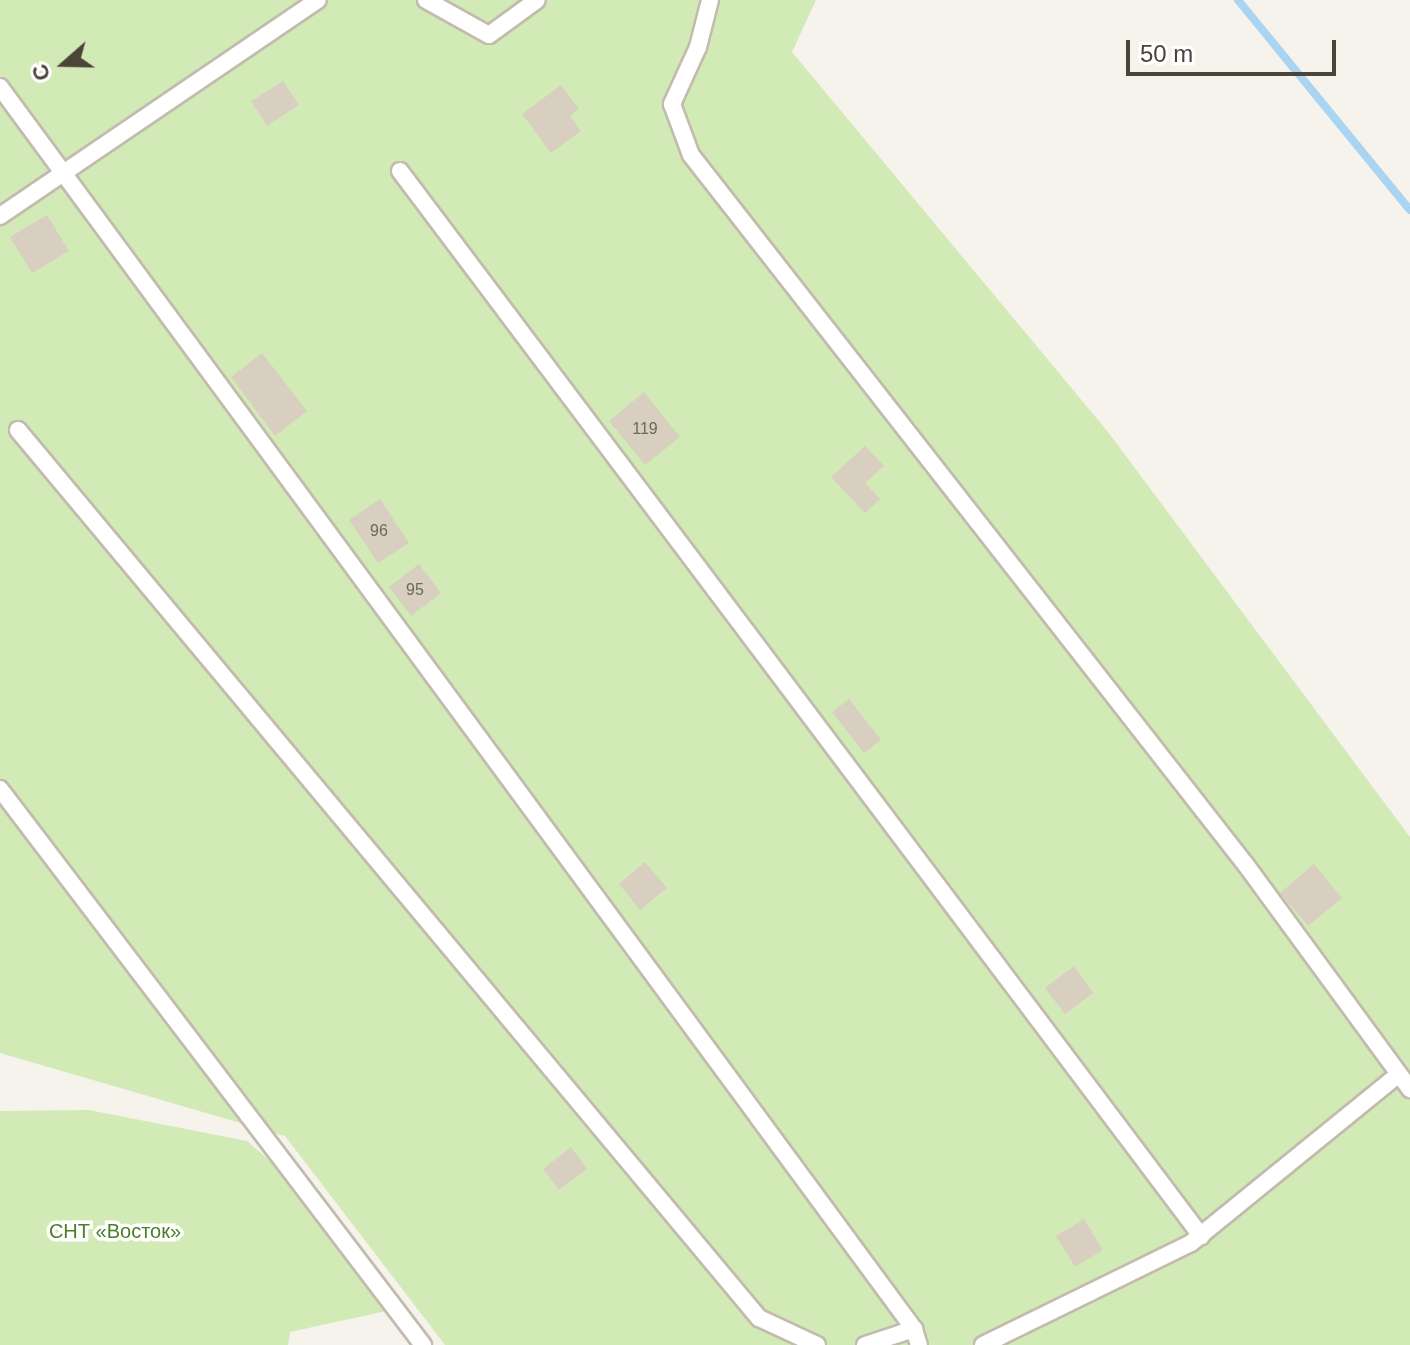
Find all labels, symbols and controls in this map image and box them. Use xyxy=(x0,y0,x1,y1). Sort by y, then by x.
north arrow xyxy=(24,24,104,104)
scale bar xyxy=(1130,24,1340,74)
text: 50 m xyxy=(1140,40,1193,67)
text: С xyxy=(27,61,55,84)
house number: 119 xyxy=(632,419,658,439)
house number: 96 xyxy=(370,521,388,541)
house number: 95 xyxy=(406,580,424,600)
park label: СНТ «Восток» xyxy=(49,1219,181,1243)

